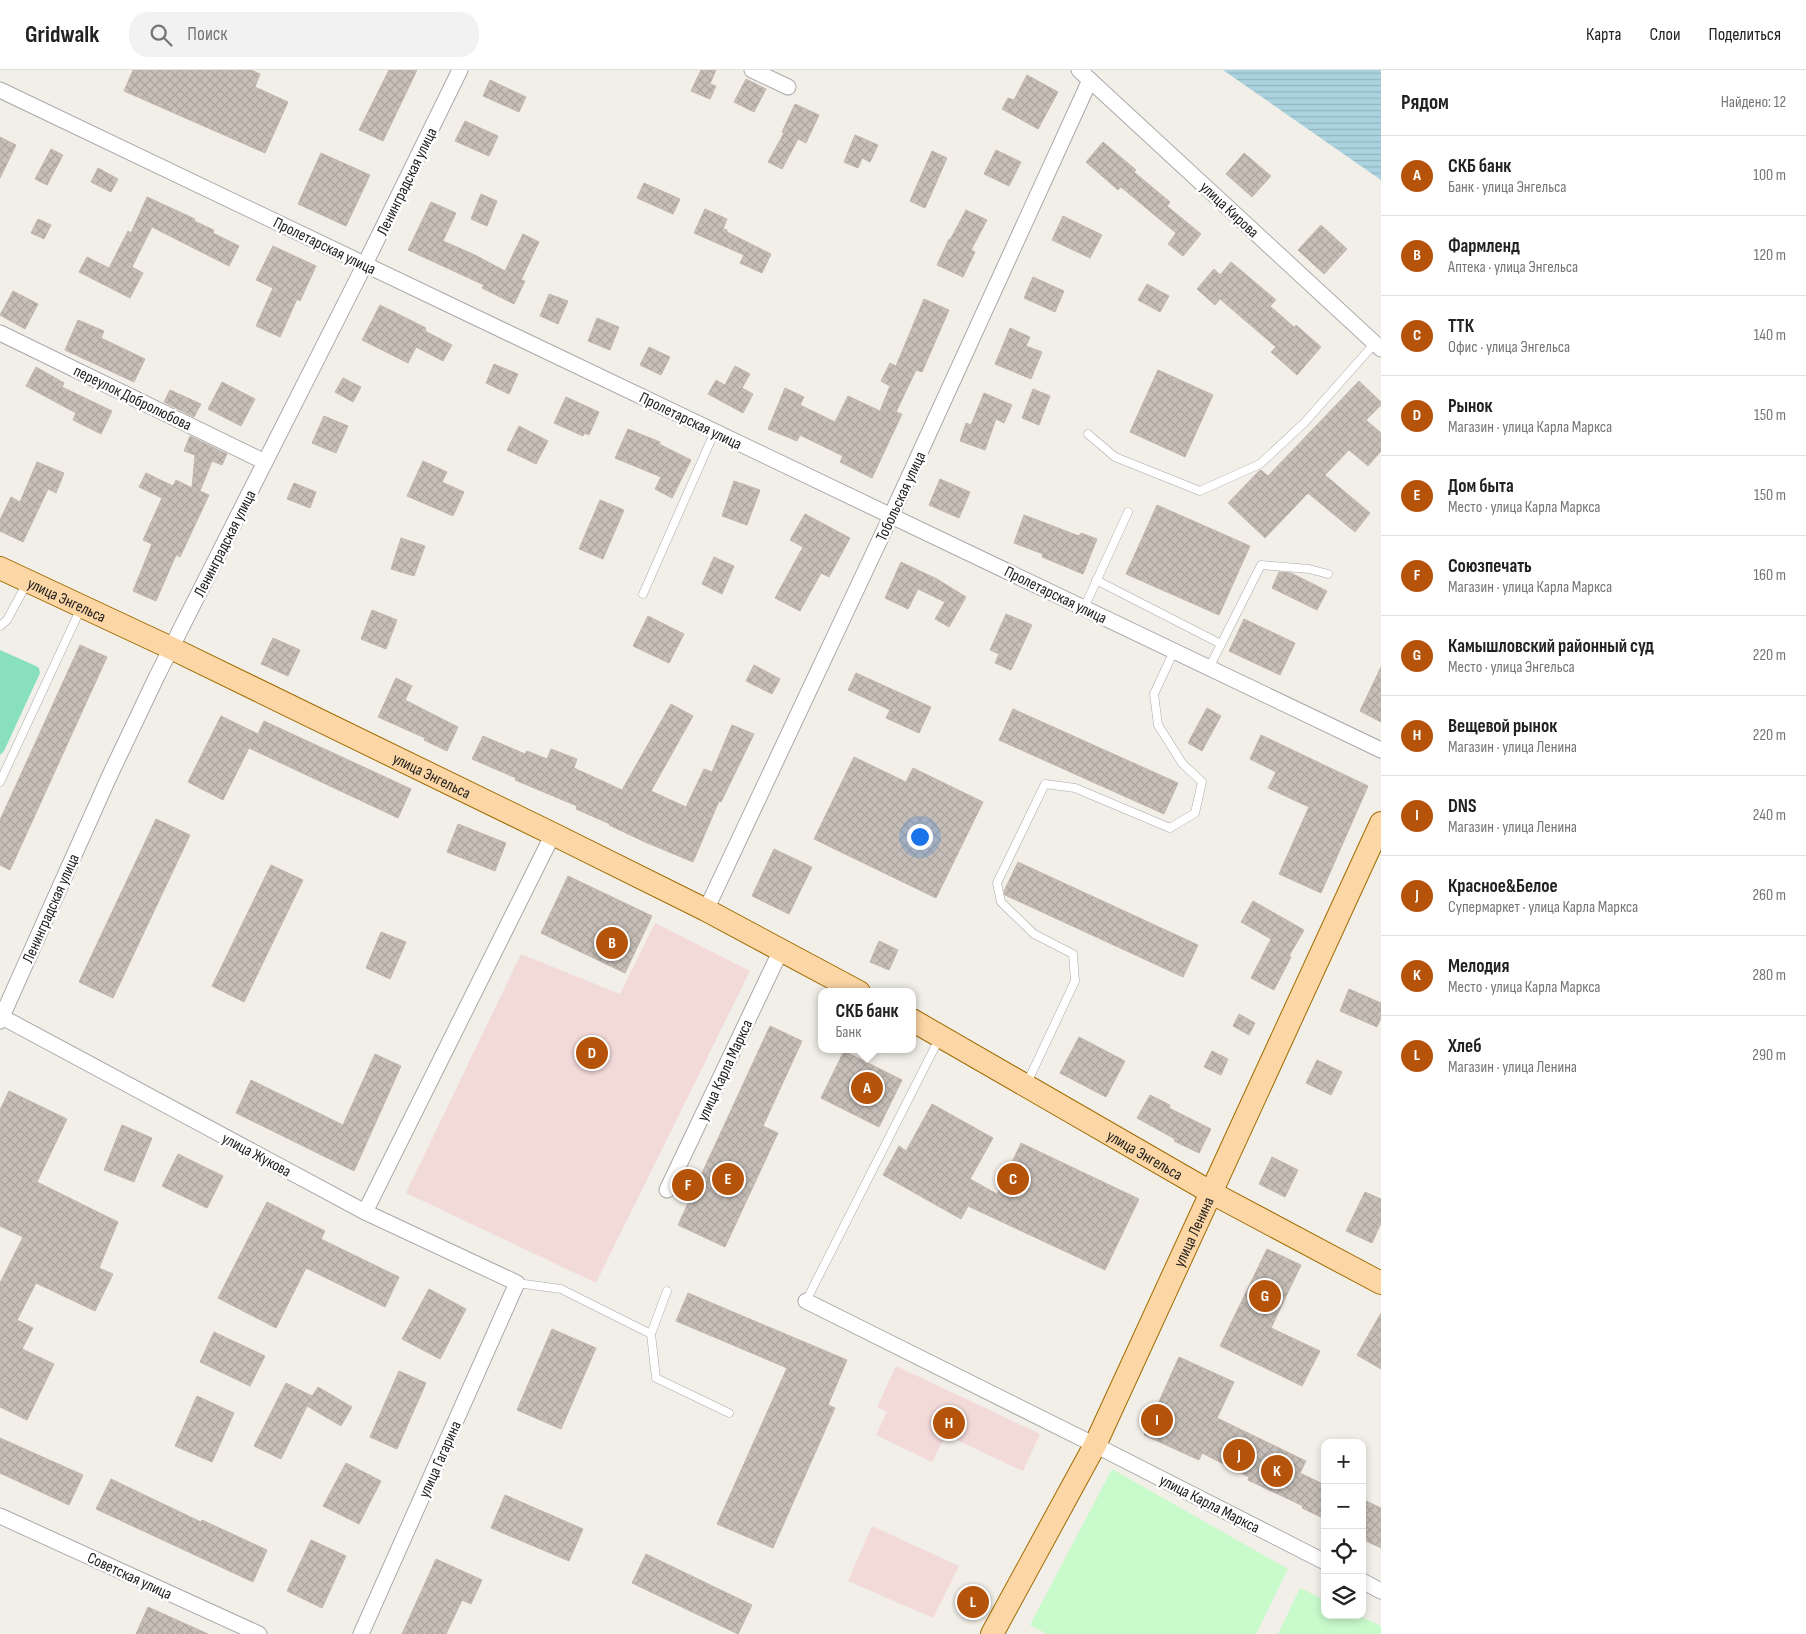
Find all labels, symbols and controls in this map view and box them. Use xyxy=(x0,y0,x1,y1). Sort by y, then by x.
search box xyxy=(129,12,479,57)
text: Gridwalk xyxy=(25,20,99,49)
icon: search xyxy=(147,21,175,49)
text: Поиск xyxy=(187,23,227,46)
text: Карта xyxy=(1586,24,1622,45)
text: Слои xyxy=(1650,24,1681,45)
text: Поделиться xyxy=(1709,24,1781,45)
text: Рядом xyxy=(1401,90,1449,115)
text: Найдено: 12 xyxy=(1721,93,1786,112)
street label: Ленинградская улица xyxy=(373,125,442,239)
text: СКБ банк xyxy=(1448,155,1511,178)
text: A xyxy=(1413,166,1421,185)
text: 100 m xyxy=(1753,166,1786,185)
street label: улица Кирова xyxy=(1196,178,1262,242)
text: Банк · улица Энгельса xyxy=(1448,178,1566,197)
street label: Пролетарская улица xyxy=(270,213,379,279)
text: Фармленд xyxy=(1448,235,1520,258)
text: B xyxy=(1413,246,1421,265)
text: 120 m xyxy=(1754,246,1786,265)
text: Аптека · улица Энгельса xyxy=(1448,258,1578,277)
text: ТТК xyxy=(1448,315,1474,338)
text: C xyxy=(1413,326,1421,345)
text: 140 m xyxy=(1754,326,1786,345)
text: Офис · улица Энгельса xyxy=(1448,338,1570,357)
street label: переулок Добролюбова xyxy=(70,362,194,435)
street label: Пролетарская улица xyxy=(636,388,745,454)
text: Рынок xyxy=(1448,395,1493,418)
text: D xyxy=(1413,406,1421,425)
text: 150 m xyxy=(1754,406,1786,425)
text: Магазин · улица Карла Маркса xyxy=(1448,418,1612,437)
street label: Тобольская улица xyxy=(872,449,930,544)
text: Дом быта xyxy=(1448,475,1514,498)
text: E xyxy=(1414,486,1420,505)
text: 150 m xyxy=(1754,486,1786,505)
street label: Ленинградская улица xyxy=(190,487,260,600)
text: Место · улица Карла Маркса xyxy=(1448,498,1600,517)
text: Союзпечать xyxy=(1448,555,1532,578)
street label: Пролетарская улица xyxy=(1001,562,1110,628)
text: F xyxy=(1414,566,1420,585)
text: 160 m xyxy=(1753,566,1786,585)
street label: улица Энгельса xyxy=(24,574,109,627)
text: Магазин · улица Карла Маркса xyxy=(1448,578,1612,597)
text: Камышловский районный суд xyxy=(1448,635,1654,658)
text: G xyxy=(1413,646,1421,665)
text: 220 m xyxy=(1753,646,1786,665)
text: Место · улица Энгельса xyxy=(1448,658,1575,677)
text: Вещевой рынок xyxy=(1448,715,1557,738)
text: H xyxy=(1413,726,1421,745)
text: 220 m xyxy=(1753,726,1786,745)
text: Магазин · улица Ленина xyxy=(1448,738,1577,757)
street label: улица Энгельса xyxy=(389,749,473,803)
text: DNS xyxy=(1448,795,1477,818)
text: I xyxy=(1415,806,1419,825)
text: 240 m xyxy=(1753,806,1786,825)
text: Магазин · улица Ленина xyxy=(1448,818,1577,837)
your location xyxy=(907,824,933,850)
street label: Ленинградская улица xyxy=(19,851,84,966)
text: Красное&Белое xyxy=(1448,875,1558,898)
text: J xyxy=(1415,886,1419,905)
text: 260 m xyxy=(1752,886,1786,905)
text: Супермаркет · улица Карла Маркса xyxy=(1448,898,1638,917)
pin: B xyxy=(596,924,628,962)
text: Мелодия xyxy=(1448,955,1509,978)
text: K xyxy=(1413,966,1421,985)
text: 280 m xyxy=(1752,966,1786,985)
text: Место · улица Карла Маркса xyxy=(1448,978,1600,997)
popup xyxy=(818,988,916,1053)
text: СКБ банк xyxy=(835,1000,899,1023)
street label: улица Карла Маркса xyxy=(694,1017,757,1124)
text: Банк xyxy=(835,1023,861,1042)
pin: D xyxy=(576,1034,608,1072)
text: Хлеб xyxy=(1448,1035,1481,1058)
text: L xyxy=(1414,1046,1420,1065)
text: 290 m xyxy=(1752,1046,1786,1065)
text: Магазин · улица Ленина xyxy=(1448,1058,1577,1077)
pin: A xyxy=(851,1069,883,1107)
street label: улица Энгельса xyxy=(1103,1126,1186,1185)
street label: улица Жукова xyxy=(218,1129,294,1181)
pin: E xyxy=(712,1160,744,1198)
pin: C xyxy=(997,1160,1029,1198)
pin: F xyxy=(672,1166,704,1204)
street label: улица Ленина xyxy=(1170,1194,1219,1270)
pin: G xyxy=(1249,1277,1281,1315)
pin: I xyxy=(1141,1401,1173,1439)
pin: H xyxy=(933,1404,965,1442)
street label: улица Гагарина xyxy=(415,1418,466,1501)
pin: J xyxy=(1223,1436,1255,1474)
map controls xyxy=(1321,1439,1366,1619)
button: + xyxy=(1321,1439,1366,1484)
pin: K xyxy=(1261,1452,1293,1490)
street label: улица Карла Маркса xyxy=(1156,1471,1263,1538)
button: − xyxy=(1321,1484,1366,1529)
button: locate xyxy=(1321,1529,1366,1574)
street label: Советская улица xyxy=(84,1549,175,1604)
button: layers xyxy=(1321,1574,1366,1619)
pin: L xyxy=(957,1583,989,1621)

